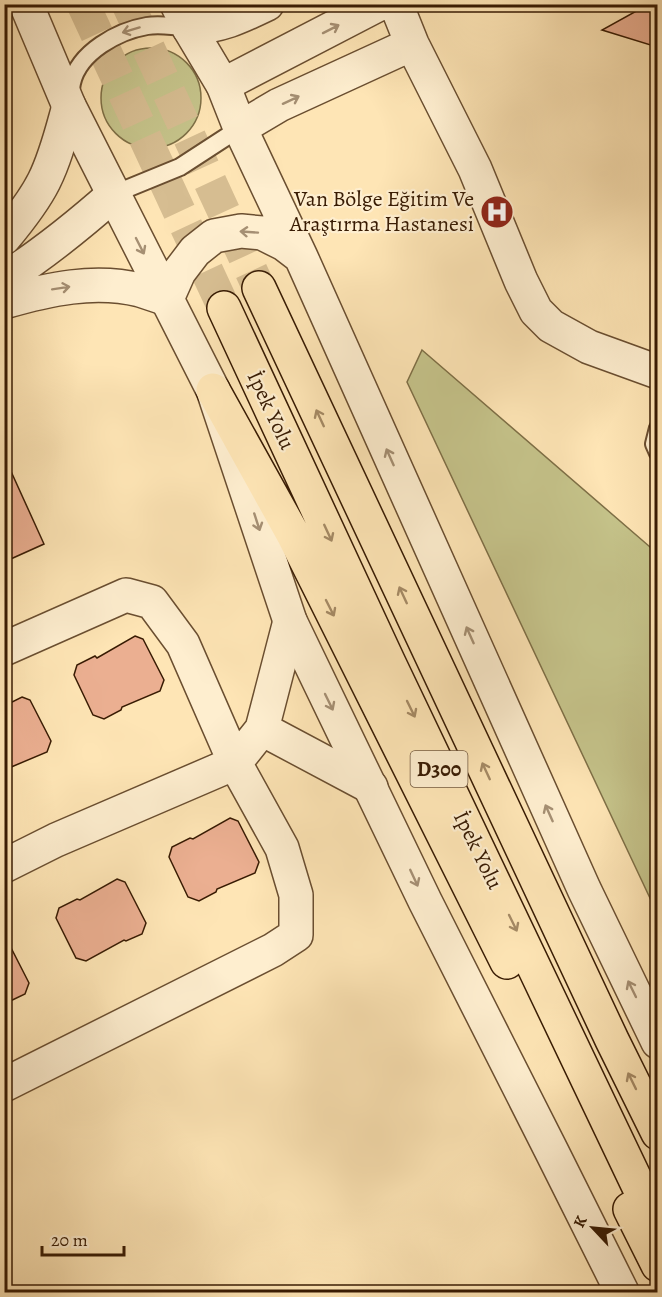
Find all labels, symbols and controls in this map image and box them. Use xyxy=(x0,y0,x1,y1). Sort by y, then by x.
one-way arrow xyxy=(321,23,339,35)
one-way arrow xyxy=(122,25,141,36)
one-way arrow xyxy=(282,93,300,104)
place label: Van Bölge Eğitim Ve Araştırma Hastanesi xyxy=(289,184,474,239)
hospital icon: Van Bölge Eğitim Ve Araştırma Hastanesi xyxy=(479,194,515,230)
one-way arrow xyxy=(240,226,260,237)
one-way arrow xyxy=(135,237,147,255)
one-way arrow xyxy=(51,283,71,294)
street label: İpek Yolu xyxy=(240,366,302,454)
one-way arrow xyxy=(314,410,326,428)
one-way arrow xyxy=(384,448,395,466)
one-way arrow xyxy=(252,512,263,531)
one-way arrow xyxy=(323,523,334,541)
one-way arrow xyxy=(396,586,408,604)
one-way arrow xyxy=(325,598,336,616)
one-way arrow xyxy=(463,626,475,644)
one-way arrow xyxy=(324,693,336,711)
one-way arrow xyxy=(405,700,417,718)
road number: D300 xyxy=(410,751,468,787)
one-way arrow xyxy=(479,763,491,781)
one-way arrow xyxy=(543,804,555,822)
street label: İpek Yolu xyxy=(446,806,510,894)
one-way arrow xyxy=(408,868,420,886)
one-way arrow xyxy=(507,914,519,932)
one-way arrow xyxy=(626,981,637,999)
one-way arrow xyxy=(625,1072,637,1090)
north arrow xyxy=(563,1198,623,1258)
text: K xyxy=(568,1212,593,1231)
scale bar xyxy=(42,1219,124,1257)
text: 20 m xyxy=(51,1228,88,1252)

